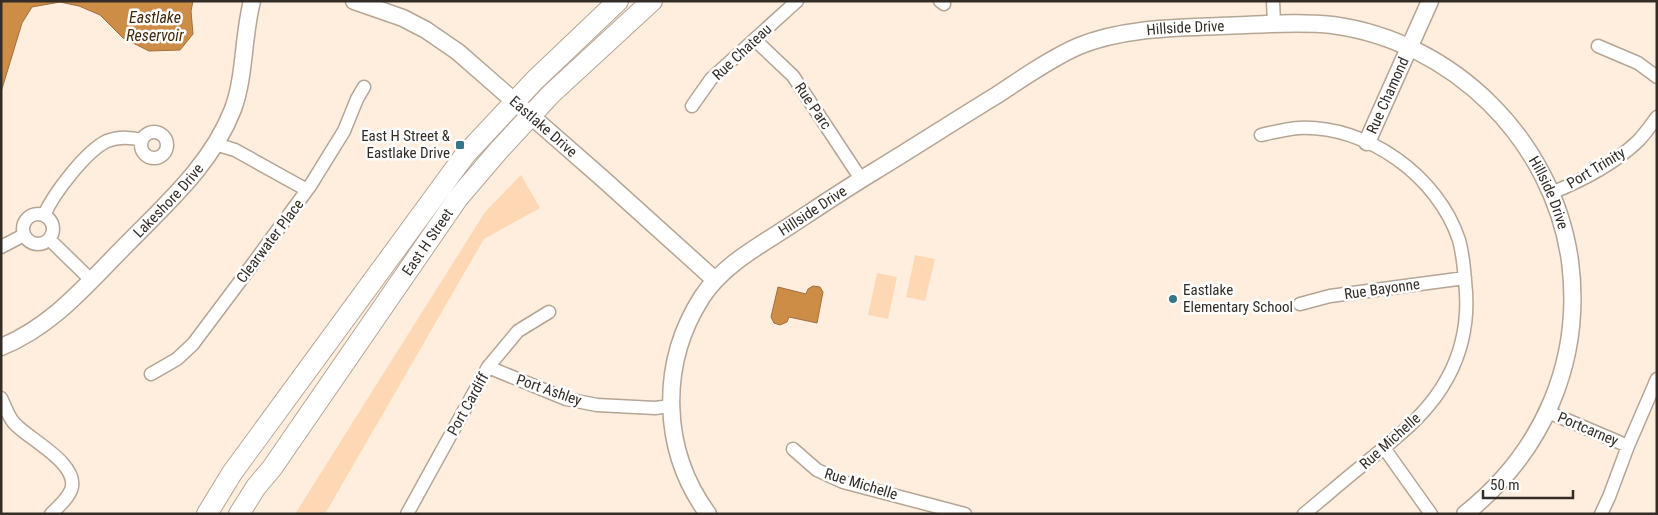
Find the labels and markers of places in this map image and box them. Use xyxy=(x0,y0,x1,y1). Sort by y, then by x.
place label: East H Street & Eastlake Drive xyxy=(361,127,451,162)
marker: East H Street & Eastlake Drive xyxy=(454,139,466,151)
place label: Eastlake Elementary School xyxy=(1183,281,1293,316)
marker: Eastlake Elementary School xyxy=(1167,293,1179,305)

